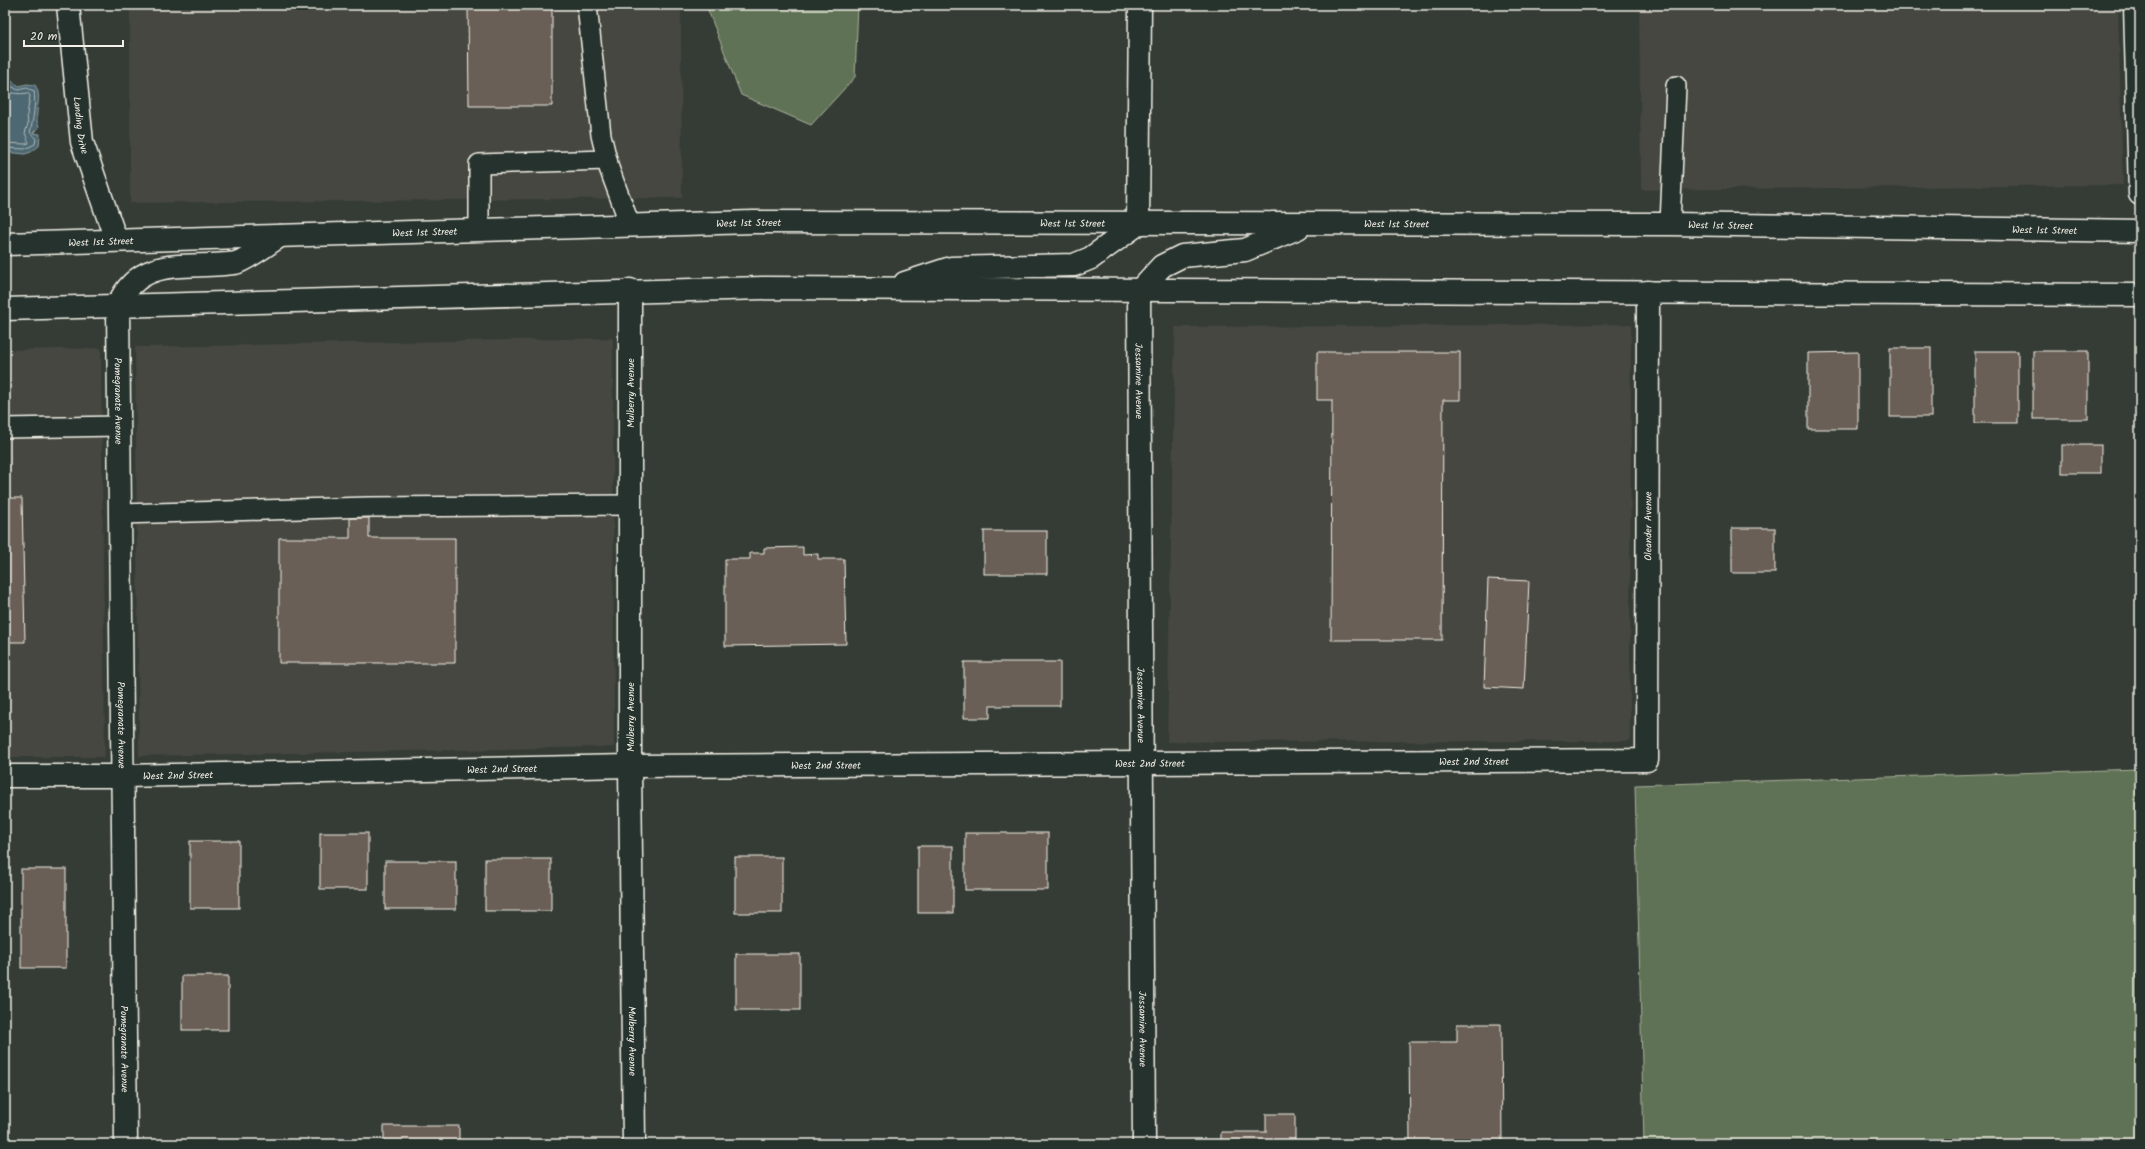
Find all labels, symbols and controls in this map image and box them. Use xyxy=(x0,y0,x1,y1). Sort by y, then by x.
scale bar xyxy=(24,22,123,48)
text: 20 m xyxy=(30,27,58,46)
street label: Landing Drive xyxy=(68,96,93,157)
street label: West 1st Street xyxy=(716,215,781,232)
street label: West 1st Street xyxy=(1040,216,1105,232)
street label: West 1st Street xyxy=(1364,216,1429,232)
street label: West 1st Street xyxy=(1688,217,1753,234)
street label: West 1st Street xyxy=(2012,222,2077,239)
street label: West 1st Street xyxy=(392,224,458,242)
street label: West 1st Street xyxy=(68,233,134,251)
street label: Jessamine Avenue xyxy=(1130,343,1147,420)
street label: Pomegranate Avenue xyxy=(110,357,126,445)
street label: Mulberry Avenue xyxy=(623,358,639,428)
street label: Oleander Avenue xyxy=(1640,491,1657,561)
street label: Jessamine Avenue xyxy=(1132,667,1149,744)
street label: Pomegranate Avenue xyxy=(113,681,129,769)
street label: Mulberry Avenue xyxy=(623,682,639,752)
street label: West 2nd Street xyxy=(1439,754,1509,770)
street label: West 2nd Street xyxy=(1115,756,1185,772)
street label: West 2nd Street xyxy=(791,758,861,774)
street label: West 2nd Street xyxy=(467,761,537,778)
street label: West 2nd Street xyxy=(143,767,213,785)
street label: Jessamine Avenue xyxy=(1134,991,1151,1068)
street label: Pomegranate Avenue xyxy=(116,1005,133,1093)
street label: Mulberry Avenue xyxy=(624,1006,640,1076)

